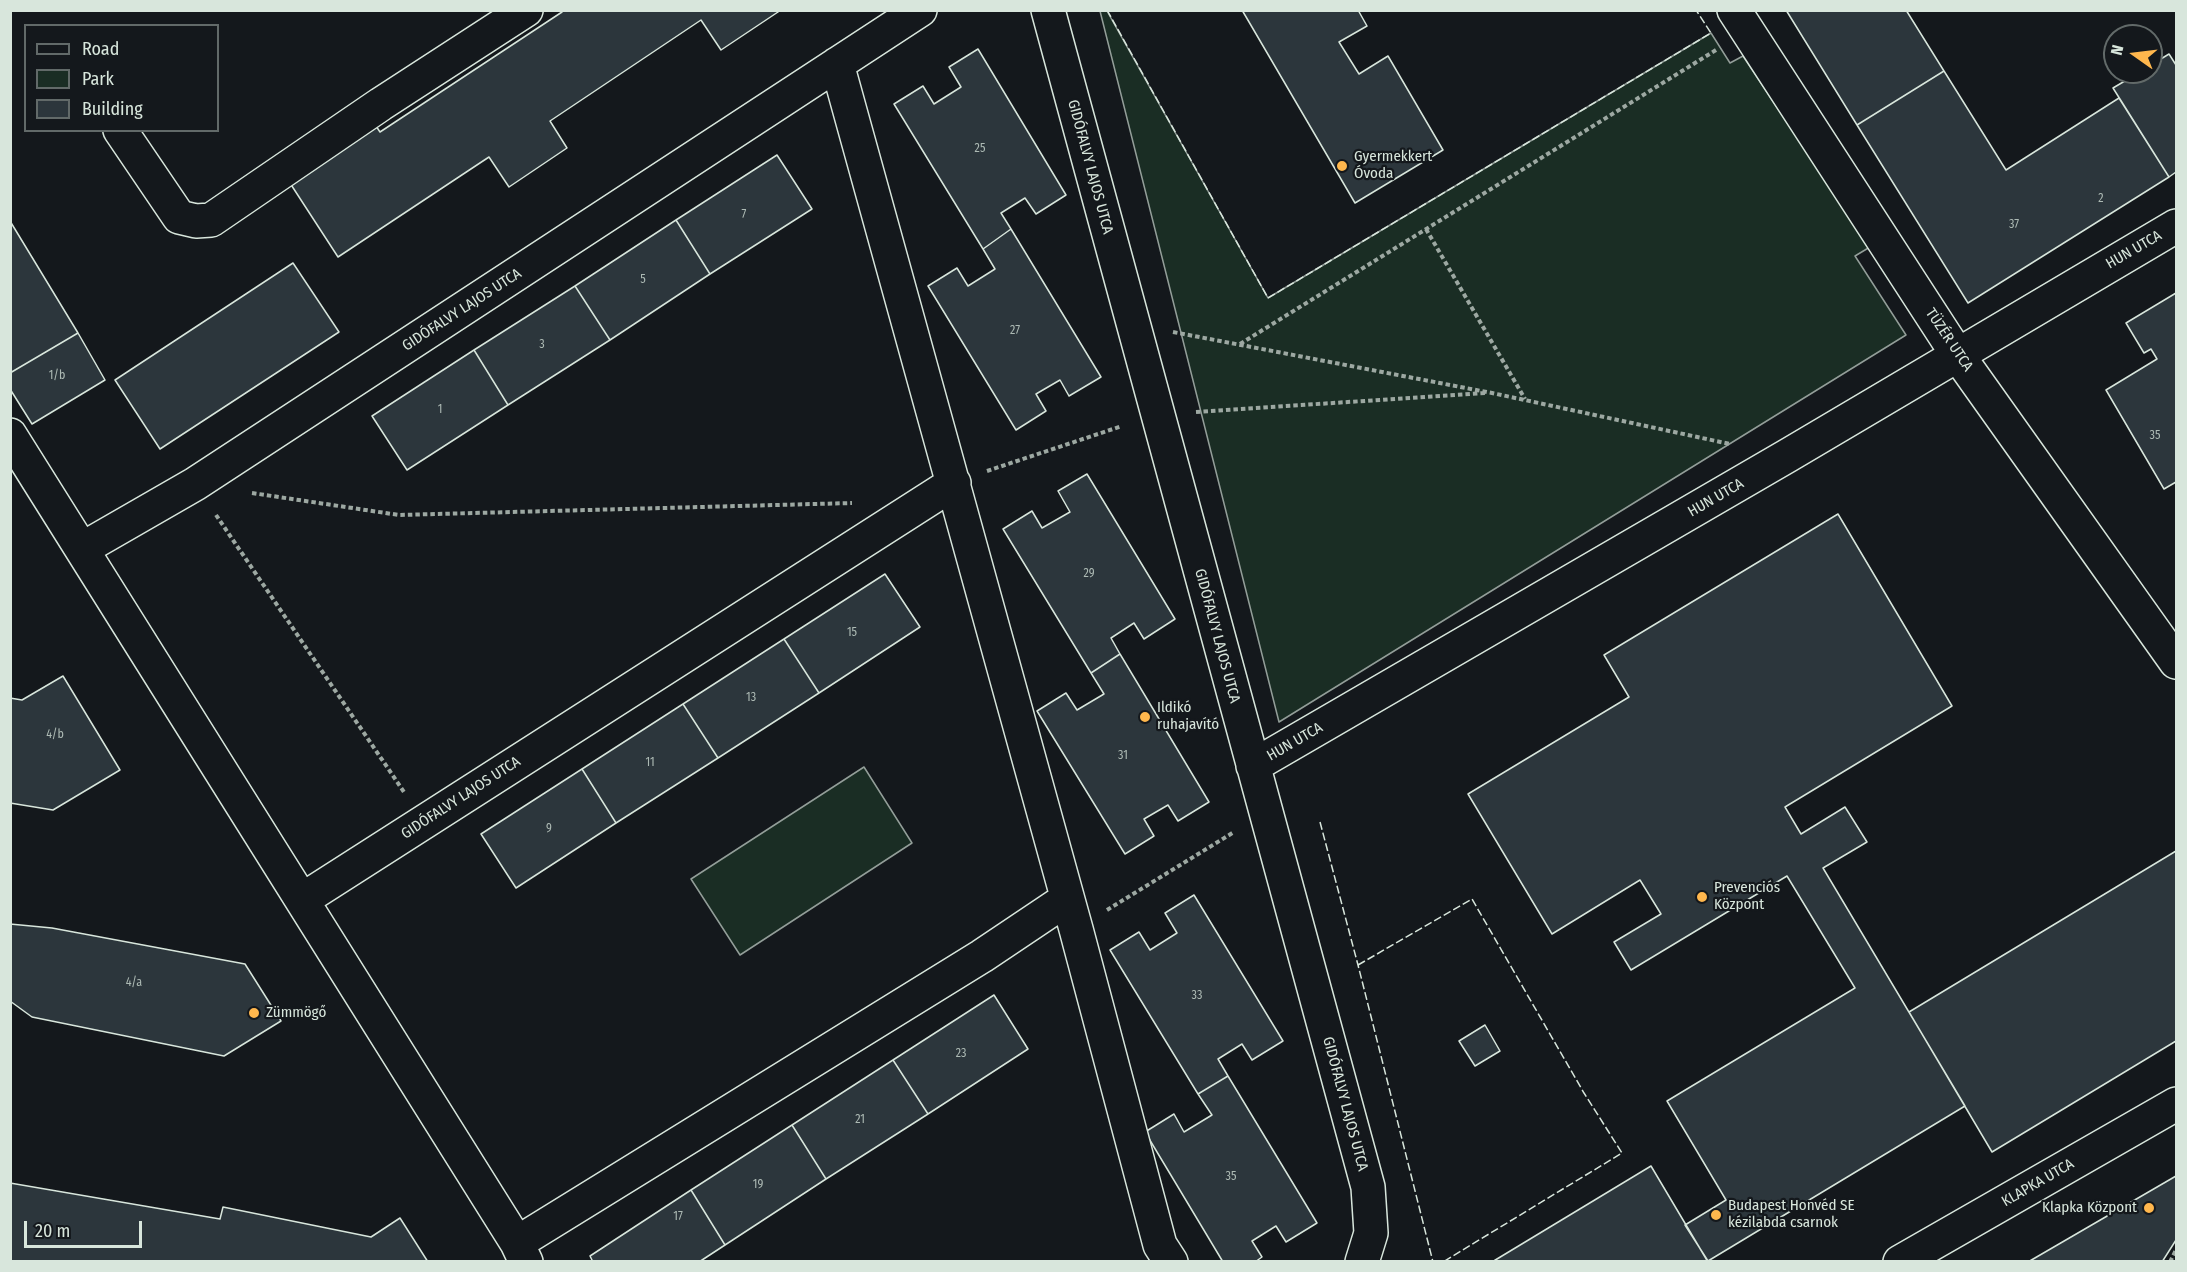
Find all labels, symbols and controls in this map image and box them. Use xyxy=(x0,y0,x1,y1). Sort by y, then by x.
legend xyxy=(24,24,219,132)
north arrow xyxy=(2103,24,2163,84)
text: Road xyxy=(82,38,119,60)
text: N xyxy=(2107,43,2127,57)
text: Park xyxy=(82,68,114,90)
text: Building xyxy=(82,98,143,120)
street label: GIDÓFALVY LAJOS UTCA xyxy=(1063,98,1117,236)
house number: 25 xyxy=(975,142,985,156)
place label: Gyermekkert Óvoda xyxy=(1354,148,1432,183)
marker: Gyermekkert Óvoda xyxy=(1335,159,1349,173)
house number: 2 xyxy=(2098,192,2104,206)
house number: 7 xyxy=(742,208,746,222)
house number: 37 xyxy=(2009,218,2019,232)
street label: HUN UTCA xyxy=(2103,227,2165,273)
street label: GIDÓFALVY LAJOS UTCA xyxy=(399,265,525,355)
house number: 5 xyxy=(640,273,646,287)
street label: TÜZÉR UTCA xyxy=(1921,305,1977,375)
house number: 27 xyxy=(1010,324,1020,338)
house number: 3 xyxy=(539,338,545,352)
house number: 1/b xyxy=(49,369,65,383)
house number: 1 xyxy=(438,403,442,417)
house number: 35 xyxy=(2150,429,2160,443)
street label: HUN UTCA xyxy=(1685,475,1747,521)
house number: 29 xyxy=(1083,567,1095,581)
street label: GIDÓFALVY LAJOS UTCA xyxy=(1190,567,1244,705)
house number: 15 xyxy=(847,626,857,640)
house number: 13 xyxy=(746,691,756,705)
place label: Ildikó ruhajavító xyxy=(1157,699,1219,734)
marker: Ildikó ruhajavító xyxy=(1138,710,1152,724)
street label: HUN UTCA xyxy=(1264,719,1326,765)
house number: 4/b xyxy=(46,728,64,742)
house number: 31 xyxy=(1118,749,1128,763)
street label: GIDÓFALVY LAJOS UTCA xyxy=(398,753,524,843)
house number: 11 xyxy=(645,756,655,770)
house number: 9 xyxy=(546,822,552,836)
place label: Prevenciós Központ xyxy=(1714,879,1780,914)
marker: Prevenciós Központ xyxy=(1695,890,1709,904)
house number: 4/a xyxy=(126,976,142,990)
house number: 33 xyxy=(1192,989,1202,1003)
place label: Zümmögő xyxy=(266,1004,326,1022)
marker: Zümmögő xyxy=(247,1006,261,1020)
street label: GIDÓFALVY LAJOS UTCA xyxy=(1318,1035,1372,1173)
house number: 23 xyxy=(956,1047,966,1061)
house number: 21 xyxy=(855,1113,865,1127)
street label: KLAPKA UTCA xyxy=(1999,1155,2077,1211)
house number: 35 xyxy=(1226,1170,1236,1184)
house number: 19 xyxy=(753,1178,763,1192)
place label: Budapest Honvéd SE kézilabda csarnok xyxy=(1728,1197,1855,1232)
place label: Klapka Központ xyxy=(2042,1199,2137,1217)
marker: Klapka Központ xyxy=(2142,1201,2156,1215)
marker: Budapest Honvéd SE kézilabda csarnok xyxy=(1709,1208,1723,1222)
scale bar xyxy=(27,1209,146,1247)
house number: 17 xyxy=(673,1210,683,1224)
text: 20 m xyxy=(35,1220,70,1242)

